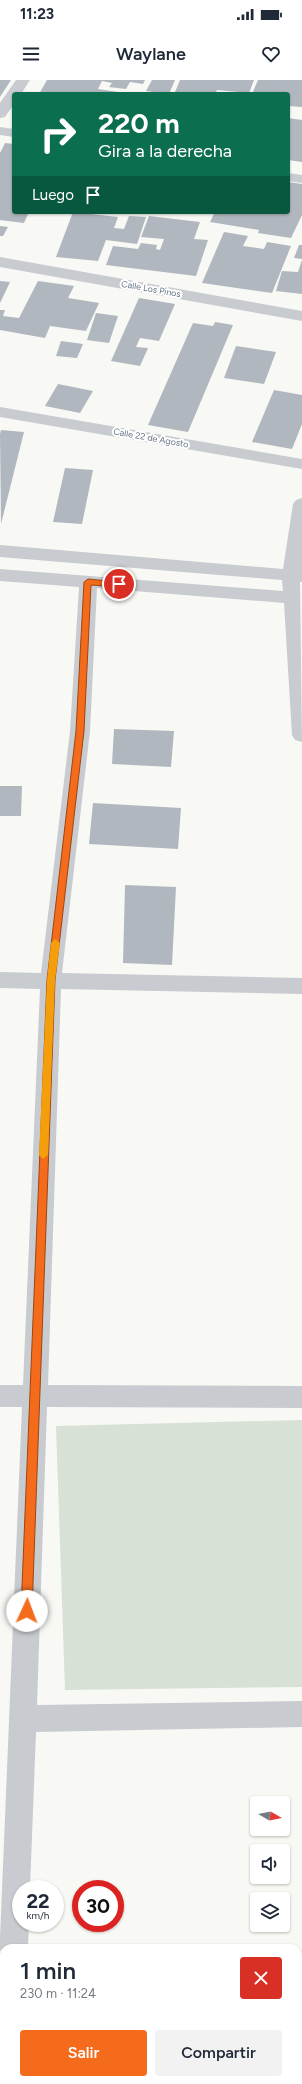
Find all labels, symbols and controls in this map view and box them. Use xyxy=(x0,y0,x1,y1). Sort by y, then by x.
text: 11:23 xyxy=(20,5,54,23)
icon: menu xyxy=(20,43,42,65)
text: Waylane xyxy=(116,43,186,65)
icon: heart xyxy=(260,43,282,65)
text: 220 m xyxy=(98,106,180,140)
icon: right xyxy=(32,108,84,160)
text: Gira a la derecha xyxy=(98,140,232,162)
icon: arrive xyxy=(82,184,104,206)
text: Luego xyxy=(32,186,74,204)
street label: Calle Los Pinos xyxy=(120,278,182,299)
street label: Calle 22 de Agosto xyxy=(113,425,190,450)
pin xyxy=(102,567,136,601)
icon: arrive xyxy=(108,573,130,595)
position arrow xyxy=(6,1590,48,1632)
north arrow xyxy=(250,1796,290,1836)
map controls xyxy=(250,1796,290,1932)
button: sound xyxy=(250,1844,290,1884)
speed limit sign: 30 xyxy=(72,1880,124,1932)
text: 22 xyxy=(26,1889,50,1913)
button: layers xyxy=(250,1892,290,1932)
text: km/h xyxy=(27,1909,49,1922)
text: 1 min xyxy=(20,1956,76,1985)
button: close xyxy=(240,1957,282,1999)
text: 230 m · 11:24 xyxy=(20,1986,96,2001)
button: Salir xyxy=(20,2030,147,2076)
button: Compartir xyxy=(155,2030,282,2076)

